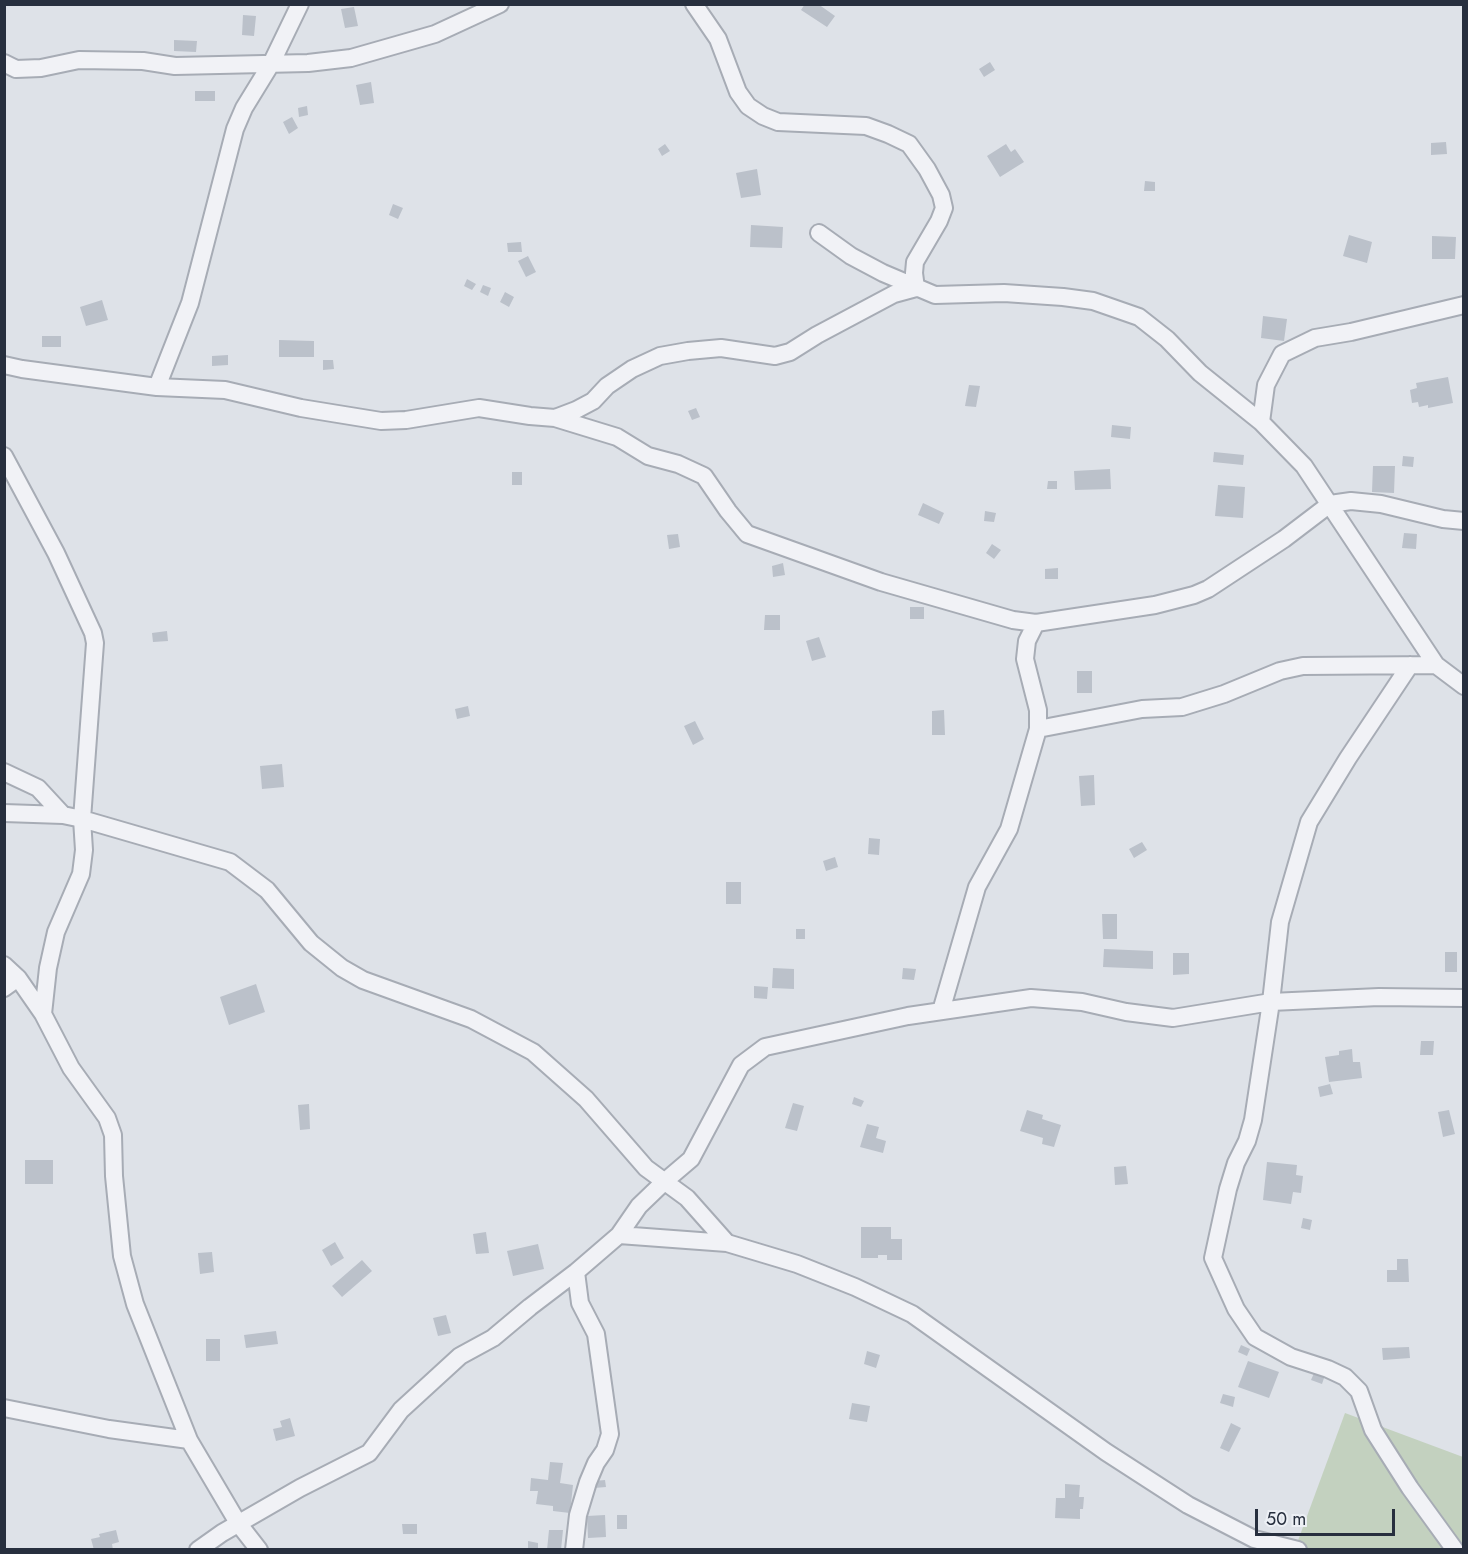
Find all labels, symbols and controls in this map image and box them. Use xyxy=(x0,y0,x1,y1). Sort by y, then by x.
scale bar xyxy=(1258,1497,1398,1535)
text: 50 m xyxy=(1266,1506,1306,1532)

